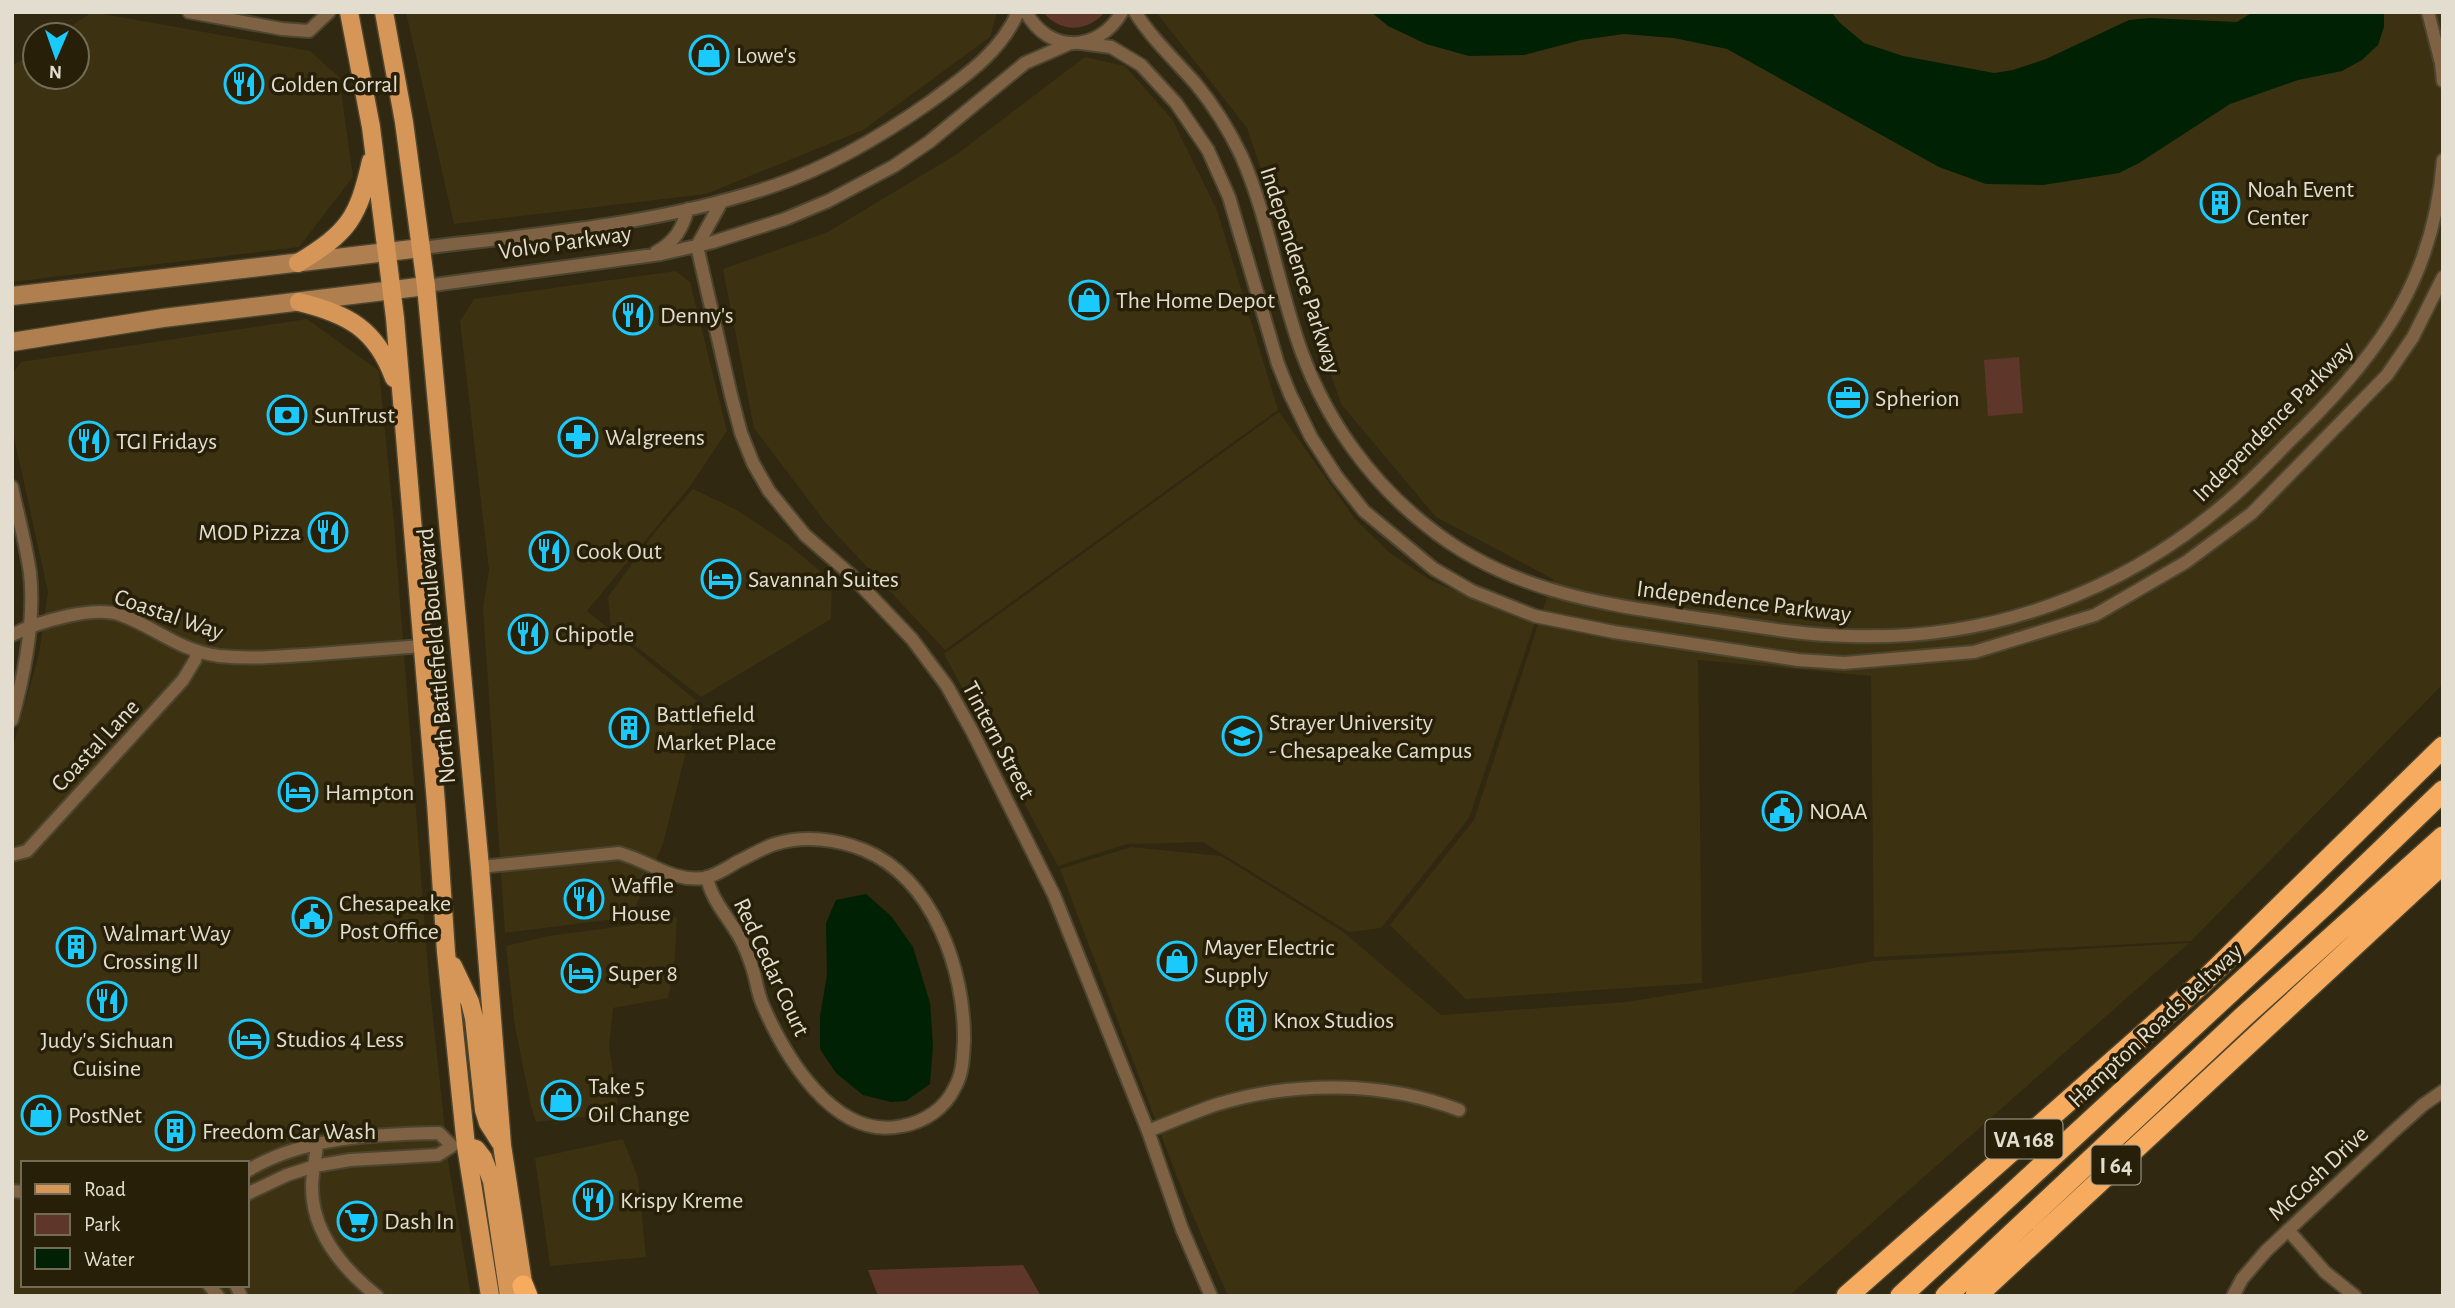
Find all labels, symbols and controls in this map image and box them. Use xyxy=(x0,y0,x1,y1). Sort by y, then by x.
north arrow xyxy=(21,21,91,91)
shop icon: Lowe's xyxy=(688,34,730,76)
place label: Lowe's xyxy=(736,44,796,68)
text: N xyxy=(49,62,62,81)
restaurant icon: Golden Corral xyxy=(223,63,265,105)
place label: Golden Corral xyxy=(271,73,398,97)
street label: Independence Parkway xyxy=(1255,164,1345,377)
place label: Noah Event Center xyxy=(2247,178,2354,230)
building icon: Noah Event Center xyxy=(2199,182,2241,224)
street label: Volvo Parkway xyxy=(497,222,633,264)
shop icon: The Home Depot xyxy=(1068,279,1110,321)
place label: The Home Depot xyxy=(1116,289,1275,313)
restaurant icon: Denny's xyxy=(612,294,654,336)
place label: Denny's xyxy=(660,304,734,328)
street label: Independence Parkway xyxy=(2189,337,2359,507)
office icon: Spherion xyxy=(1827,377,1869,419)
place label: Spherion xyxy=(1875,387,1960,411)
bank icon: SunTrust xyxy=(266,394,308,436)
place label: SunTrust xyxy=(314,404,395,428)
pharmacy icon: Walgreens xyxy=(557,416,599,458)
restaurant icon: TGI Fridays xyxy=(68,420,110,462)
place label: Walgreens xyxy=(605,426,705,450)
place label: TGI Fridays xyxy=(116,430,217,454)
restaurant icon: MOD Pizza xyxy=(307,511,349,553)
place label: MOD Pizza xyxy=(198,521,301,545)
street label: North Battlefield Boulevard xyxy=(414,527,460,785)
restaurant icon: Cook Out xyxy=(528,530,570,572)
place label: Cook Out xyxy=(576,540,662,564)
hotel icon: Savannah Suites xyxy=(700,558,742,600)
place label: Savannah Suites xyxy=(748,568,899,592)
street label: Independence Parkway xyxy=(1635,577,1853,627)
street label: Coastal Way xyxy=(111,585,226,645)
restaurant icon: Chipotle xyxy=(507,613,549,655)
place label: Chipotle xyxy=(555,623,634,647)
street label: Tintern Street xyxy=(957,678,1039,803)
street label: Coastal Lane xyxy=(47,695,144,797)
place label: Battlefield Market Place xyxy=(656,703,776,755)
building icon: Battlefield Market Place xyxy=(608,707,650,749)
place label: Strayer University - Chesapeake Campus xyxy=(1269,711,1472,763)
school or university icon: Strayer University - Chesapeake Campus xyxy=(1221,715,1263,757)
hotel icon: Hampton xyxy=(277,771,319,813)
place label: Hampton xyxy=(325,781,414,805)
public building icon: NOAA xyxy=(1761,790,1803,832)
place label: NOAA xyxy=(1809,800,1868,824)
place label: Waffle House xyxy=(611,874,674,926)
restaurant icon: Waffle House xyxy=(563,878,605,920)
place label: Chesapeake Post Office xyxy=(339,892,451,944)
street label: Red Cedar Court xyxy=(729,895,814,1040)
public building icon: Chesapeake Post Office xyxy=(291,896,333,938)
place label: Walmart Way Crossing II xyxy=(103,922,231,974)
building icon: Walmart Way Crossing II xyxy=(55,926,97,968)
place label: Mayer Electric Supply xyxy=(1204,936,1334,988)
street label: Hampton Roads Beltway xyxy=(2064,939,2247,1112)
shop icon: Mayer Electric Supply xyxy=(1156,940,1198,982)
hotel icon: Super 8 xyxy=(560,952,602,994)
place label: Super 8 xyxy=(608,962,678,986)
restaurant icon: Judy's Sichuan Cuisine xyxy=(86,980,128,1022)
building icon: Knox Studios xyxy=(1225,999,1267,1041)
place label: Knox Studios xyxy=(1273,1009,1394,1033)
hotel icon: Studios 4 Less xyxy=(228,1018,270,1060)
place label: Studios 4 Less xyxy=(276,1028,404,1052)
place label: Judy's Sichuan Cuisine xyxy=(40,1029,174,1081)
place label: Take 5 Oil Change xyxy=(588,1075,690,1127)
shop icon: Take 5 Oil Change xyxy=(540,1079,582,1121)
shop icon: PostNet xyxy=(20,1094,62,1136)
place label: PostNet xyxy=(68,1104,142,1128)
building icon: Freedom Car Wash xyxy=(154,1110,196,1152)
place label: Freedom Car Wash xyxy=(202,1120,376,1144)
road number: VA 168 xyxy=(1986,1120,2062,1158)
street label: McCosh Drive xyxy=(2264,1122,2373,1226)
road number: I 64 xyxy=(2092,1146,2140,1184)
legend xyxy=(21,1161,248,1287)
text: Road xyxy=(84,1179,126,1200)
restaurant icon: Krispy Kreme xyxy=(572,1179,614,1221)
place label: Krispy Kreme xyxy=(620,1189,743,1213)
supermarket icon: Dash In xyxy=(336,1200,378,1242)
place label: Dash In xyxy=(384,1210,455,1234)
text: Park xyxy=(84,1214,121,1235)
text: Water xyxy=(84,1249,134,1270)

